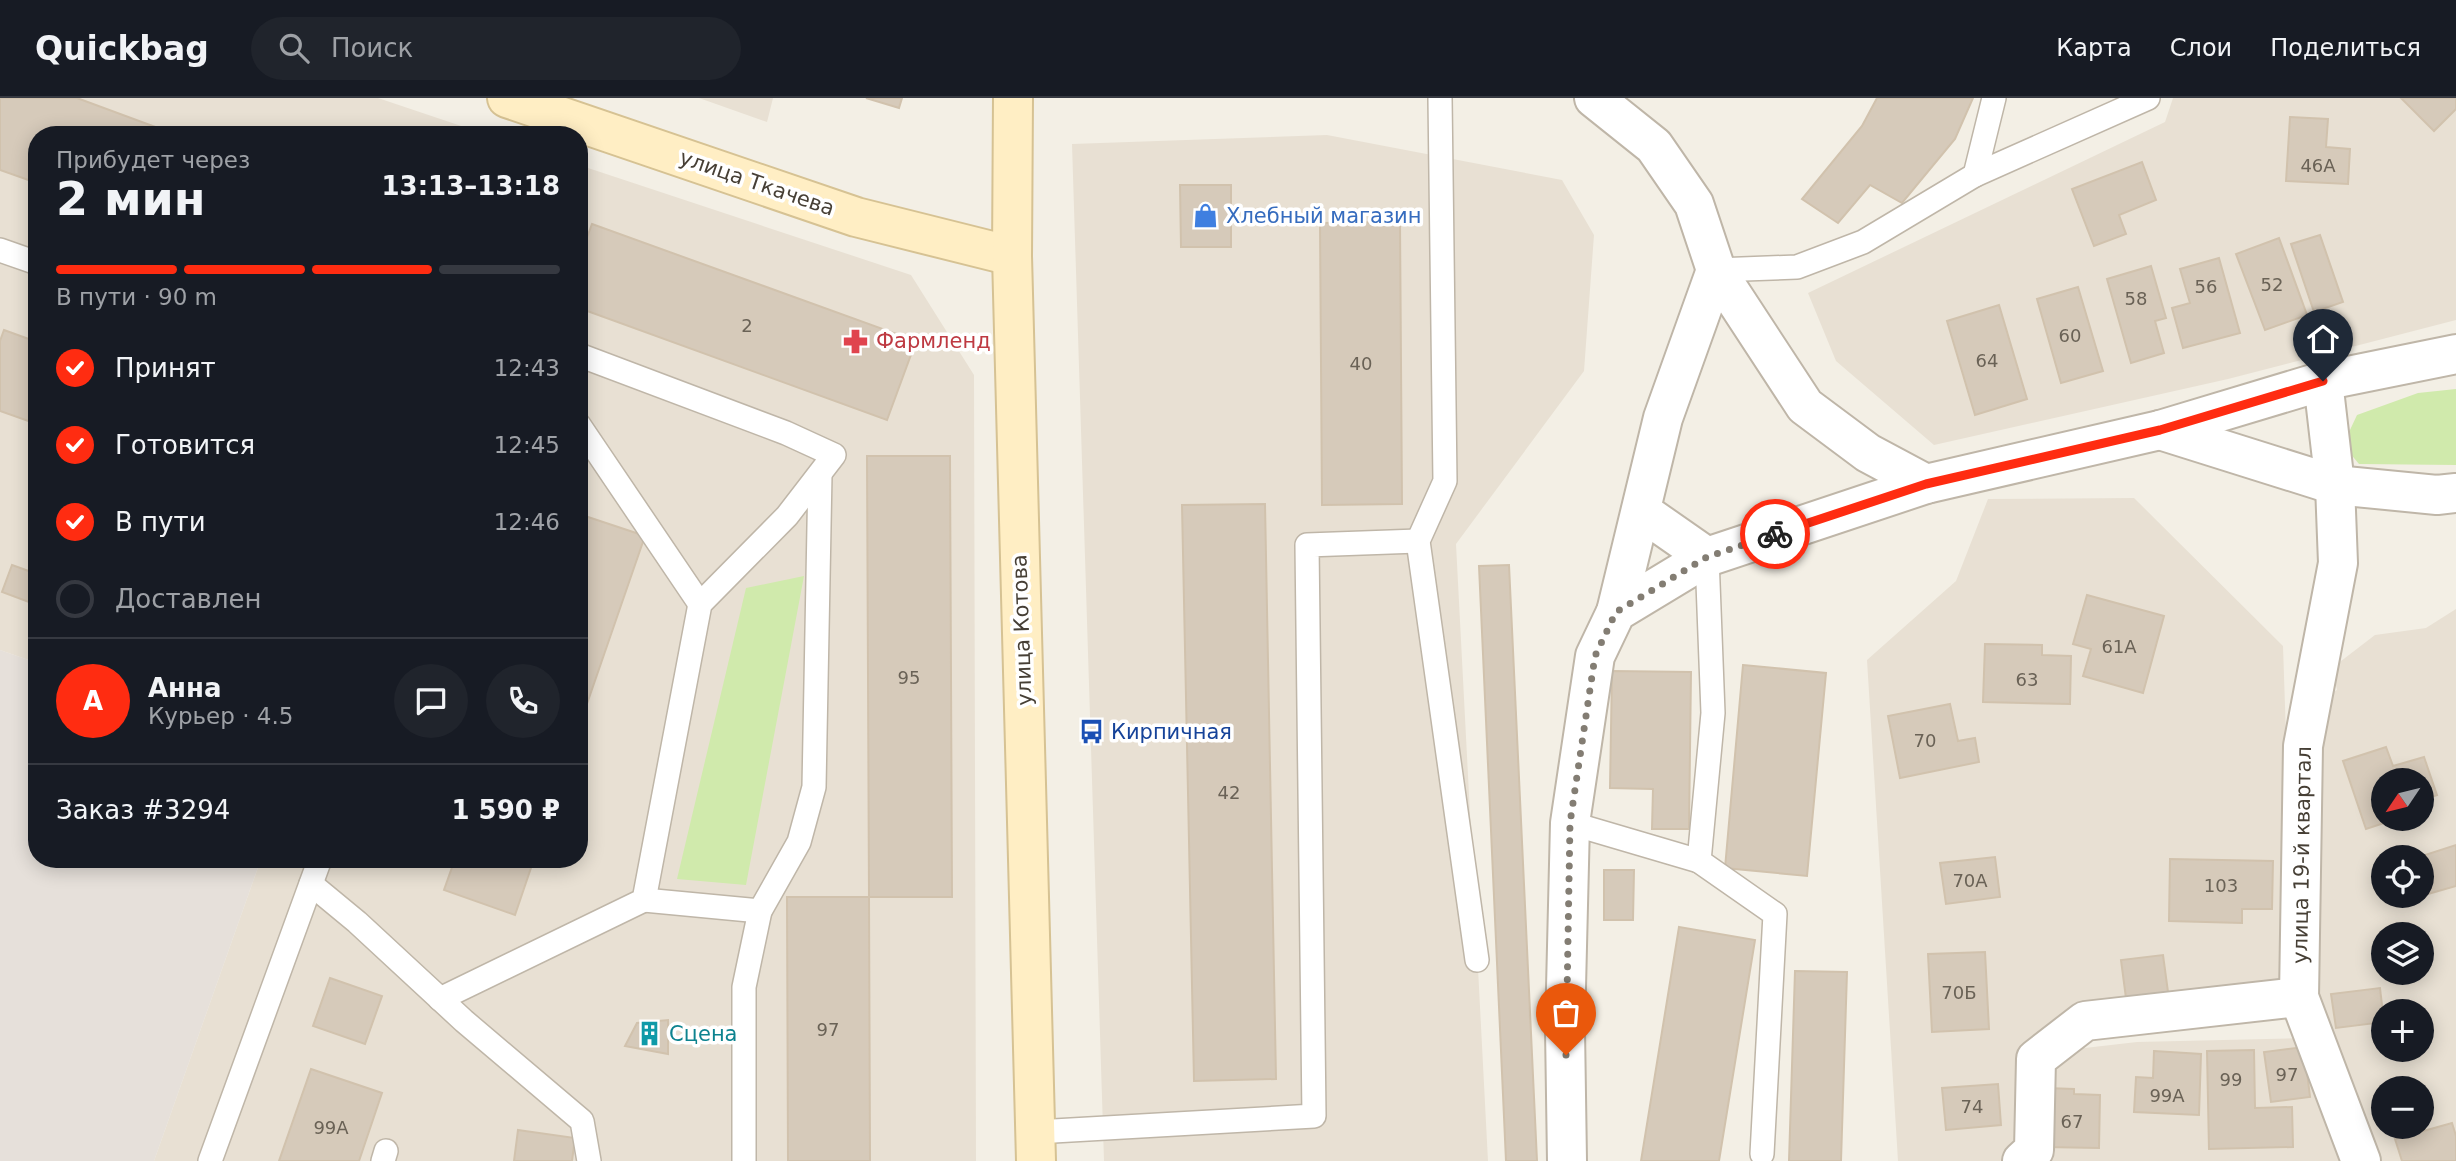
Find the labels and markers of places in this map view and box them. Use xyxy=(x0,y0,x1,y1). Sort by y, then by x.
shop icon: Хлебный магазин xyxy=(1192,202,1220,230)
place label: Хлебный магазин xyxy=(1226,204,1421,228)
pin xyxy=(2293,309,2353,381)
pharmacy icon: Фармленд xyxy=(842,327,870,355)
place label: Фармленд xyxy=(876,329,991,353)
bus stop icon: Кирпичная xyxy=(1077,718,1105,746)
place label: Кирпичная xyxy=(1111,720,1232,744)
pin xyxy=(1536,983,1596,1055)
building icon: Сцена xyxy=(635,1020,663,1048)
place label: Сцена xyxy=(669,1022,737,1046)

